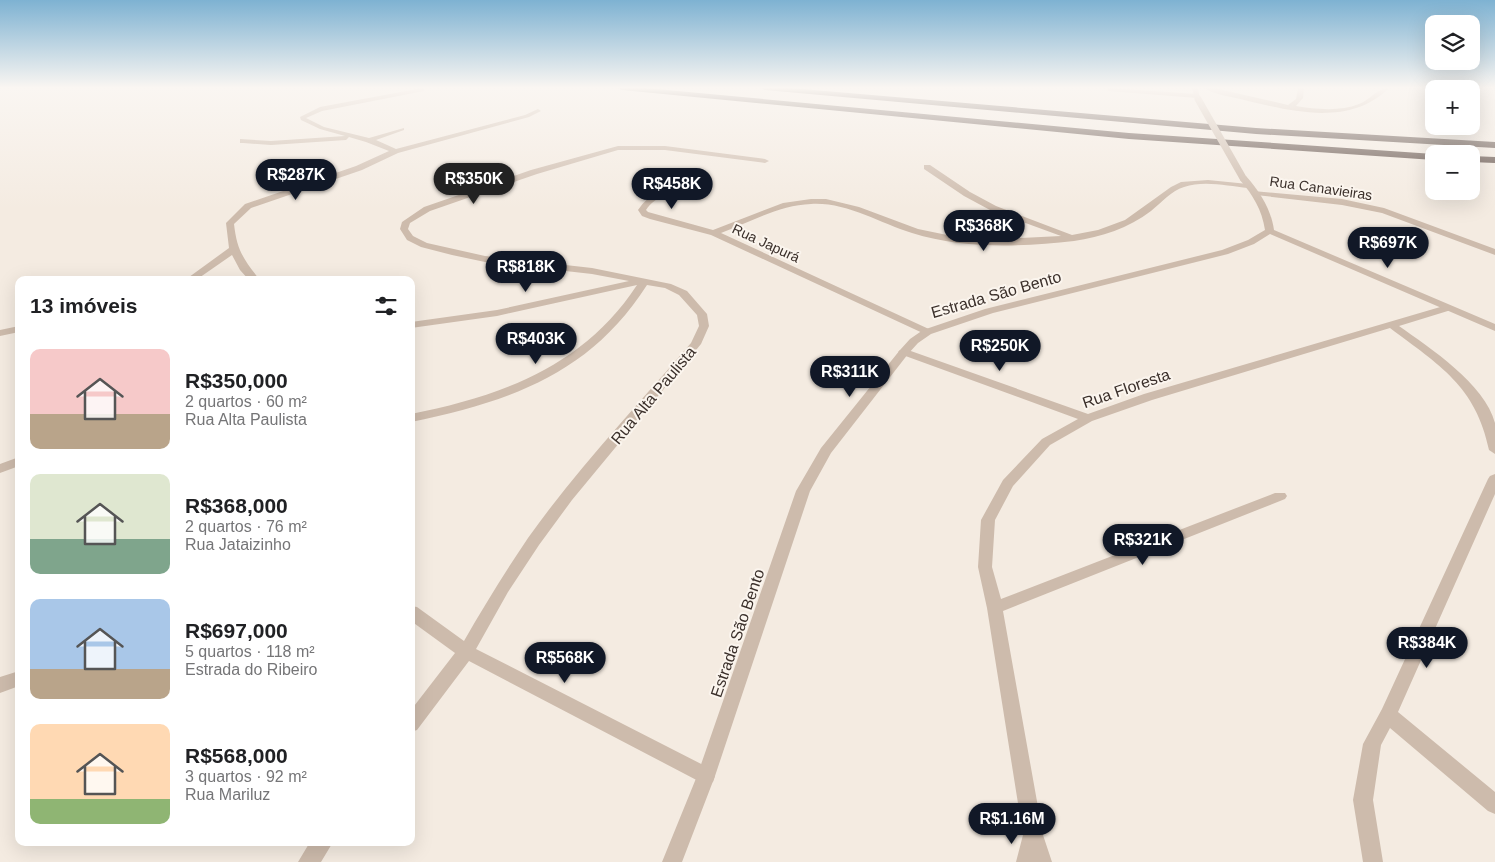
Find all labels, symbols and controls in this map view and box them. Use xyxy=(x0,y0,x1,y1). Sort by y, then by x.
map controls xyxy=(1425,15,1480,200)
button: layers xyxy=(1425,15,1480,70)
button: + xyxy=(1425,80,1480,135)
button: − xyxy=(1425,145,1480,200)
pin: R$287K xyxy=(255,158,337,201)
pin: R$350K xyxy=(433,162,515,205)
text: R$287K xyxy=(267,166,325,183)
pin: R$458K xyxy=(631,168,713,210)
text: R$350K xyxy=(445,170,503,187)
street label: Rua Canavieiras xyxy=(1269,173,1373,203)
text: R$458K xyxy=(643,175,701,192)
pin: R$368K xyxy=(943,210,1025,252)
text: R$368K xyxy=(955,217,1013,234)
street label: Rua Japurá xyxy=(730,220,802,266)
pin: R$697K xyxy=(1347,226,1429,269)
text: R$697K xyxy=(1359,234,1417,251)
pin: R$818K xyxy=(485,250,567,293)
text: R$818K xyxy=(497,258,555,275)
street label: Estrada São Bento xyxy=(929,268,1063,321)
icon: filters xyxy=(372,292,400,320)
text: 13 imóveis xyxy=(30,294,137,317)
pin: R$403K xyxy=(495,322,577,365)
text: R$403K xyxy=(507,330,565,347)
pin: R$250K xyxy=(959,330,1041,372)
text: R$250K xyxy=(971,337,1029,354)
street label: Rua Alta Paulista xyxy=(608,343,699,447)
pin: R$311K xyxy=(809,356,891,398)
text: R$311K xyxy=(821,363,879,380)
street label: Rua Floresta xyxy=(1080,365,1172,411)
icon: home xyxy=(70,369,130,429)
text: R$350,000 xyxy=(185,369,288,392)
text: 2 quartos · 60 m² xyxy=(185,393,307,410)
text: Rua Alta Paulista xyxy=(185,411,307,428)
icon: home xyxy=(70,494,130,554)
text: R$368,000 xyxy=(185,494,288,517)
text: 2 quartos · 76 m² xyxy=(185,518,307,535)
pin: R$321K xyxy=(1102,524,1184,566)
text: R$321K xyxy=(1114,531,1172,548)
text: Rua Jataizinho xyxy=(185,536,291,553)
street label: Estrada São Bento xyxy=(708,567,767,699)
icon: home xyxy=(70,619,130,679)
text: R$697,000 xyxy=(185,619,288,642)
pin: R$384K xyxy=(1386,626,1468,669)
text: R$384K xyxy=(1398,634,1456,651)
pin: R$568K xyxy=(524,642,606,684)
text: 5 quartos · 118 m² xyxy=(185,643,315,660)
text: R$568K xyxy=(536,649,594,666)
text: Estrada do Ribeiro xyxy=(185,661,318,678)
icon: home xyxy=(70,744,130,804)
text: R$568,000 xyxy=(185,744,288,767)
text: 3 quartos · 92 m² xyxy=(185,768,307,785)
text: Rua Mariluz xyxy=(185,786,270,803)
pin: R$1.16M xyxy=(966,802,1058,845)
text: R$1.16M xyxy=(980,810,1044,827)

